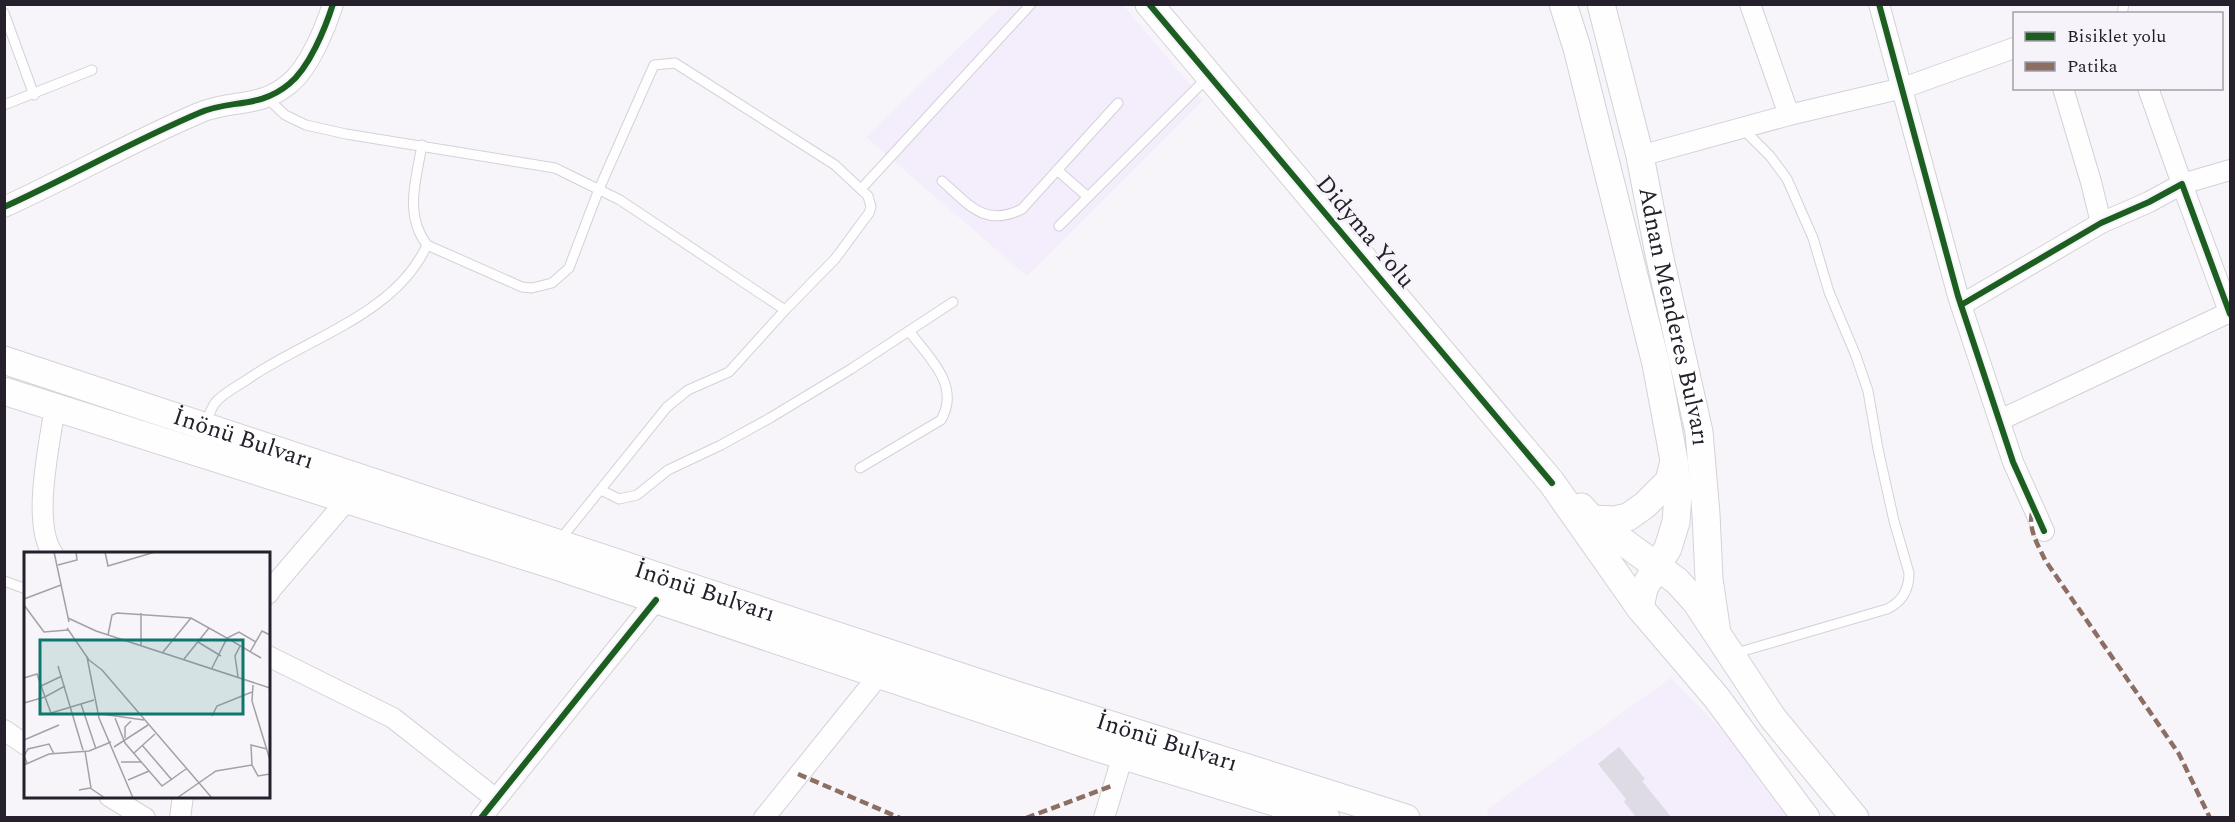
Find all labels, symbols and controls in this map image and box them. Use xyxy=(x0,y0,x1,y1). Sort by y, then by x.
legend xyxy=(2013,12,2223,90)
text: Bisiklet yolu xyxy=(2067,23,2166,50)
text: Patika xyxy=(2067,53,2118,80)
street label: Didyma Yolu xyxy=(1307,167,1423,297)
street label: Adnan Menderes Bulvarı xyxy=(1628,184,1718,447)
street label: İnönü Bulvarı xyxy=(168,399,318,479)
inset map xyxy=(24,552,270,798)
street label: İnönü Bulvarı xyxy=(629,552,780,632)
street label: İnönü Bulvarı xyxy=(1091,703,1242,782)

